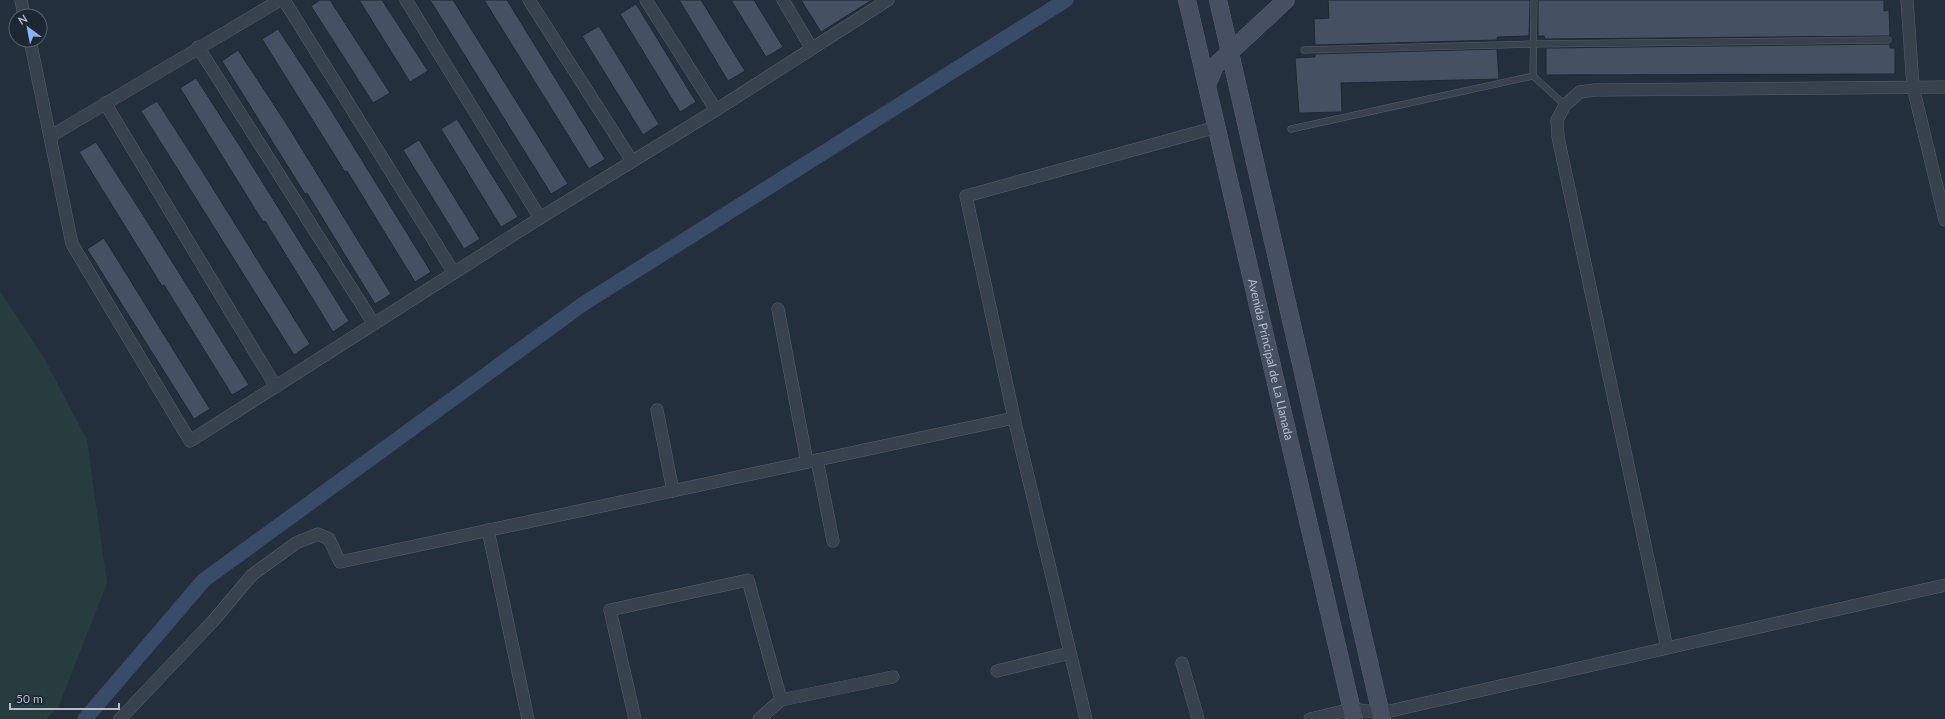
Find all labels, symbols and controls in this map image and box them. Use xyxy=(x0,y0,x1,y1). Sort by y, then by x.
north arrow xyxy=(8,8,48,48)
text: N xyxy=(15,11,29,27)
street label: Avenida Principal de La Llanada xyxy=(1245,277,1297,442)
scale bar xyxy=(10,685,119,711)
text: 50 m xyxy=(16,691,43,706)

